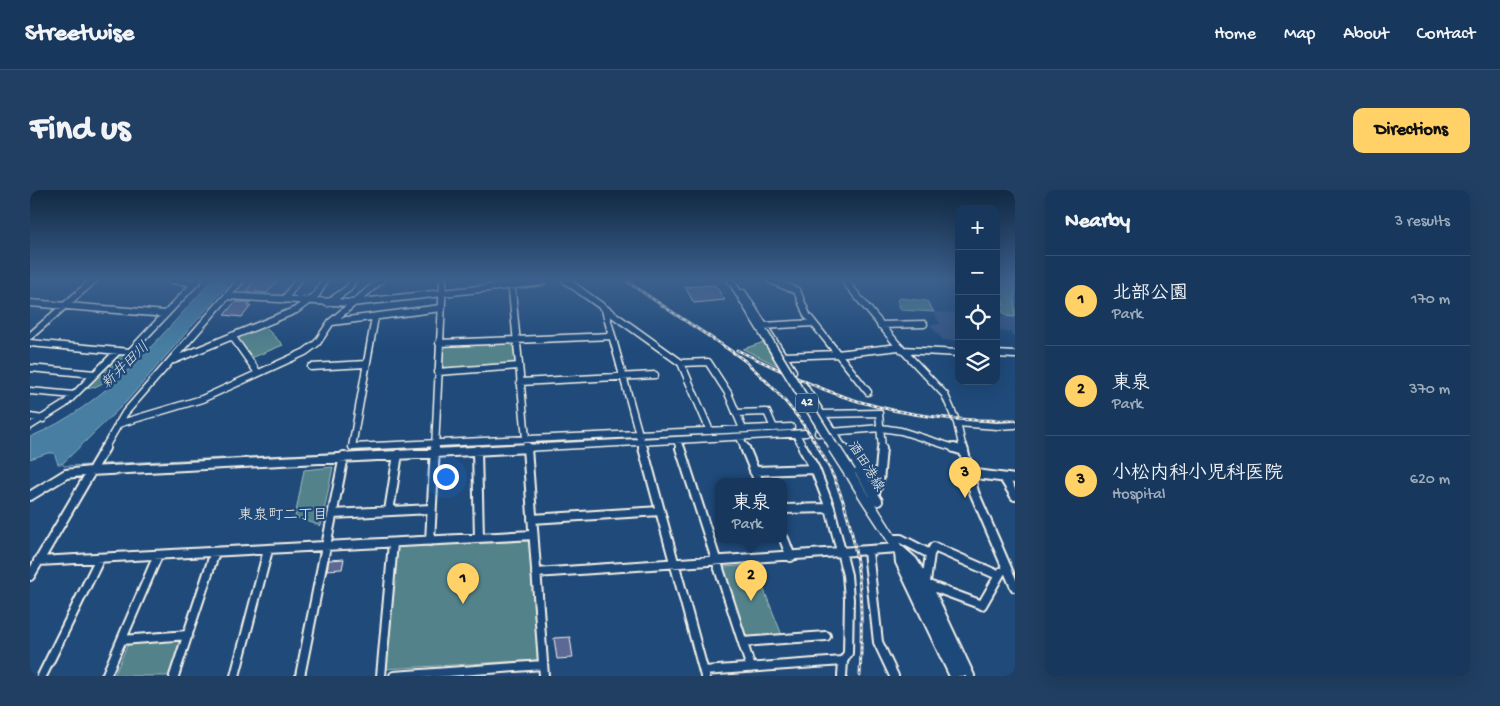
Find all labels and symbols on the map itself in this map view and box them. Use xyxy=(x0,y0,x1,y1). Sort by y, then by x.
water label: 新井田川 xyxy=(97,338,154,393)
road number: 42 xyxy=(796,394,818,412)
street label: 酒田港線 xyxy=(843,439,887,495)
pin: 3 xyxy=(949,457,981,498)
your location xyxy=(433,464,459,490)
district label: 東泉町二丁目 xyxy=(238,506,328,525)
pin: 2 xyxy=(735,560,767,601)
pin: 1 xyxy=(447,563,479,604)

